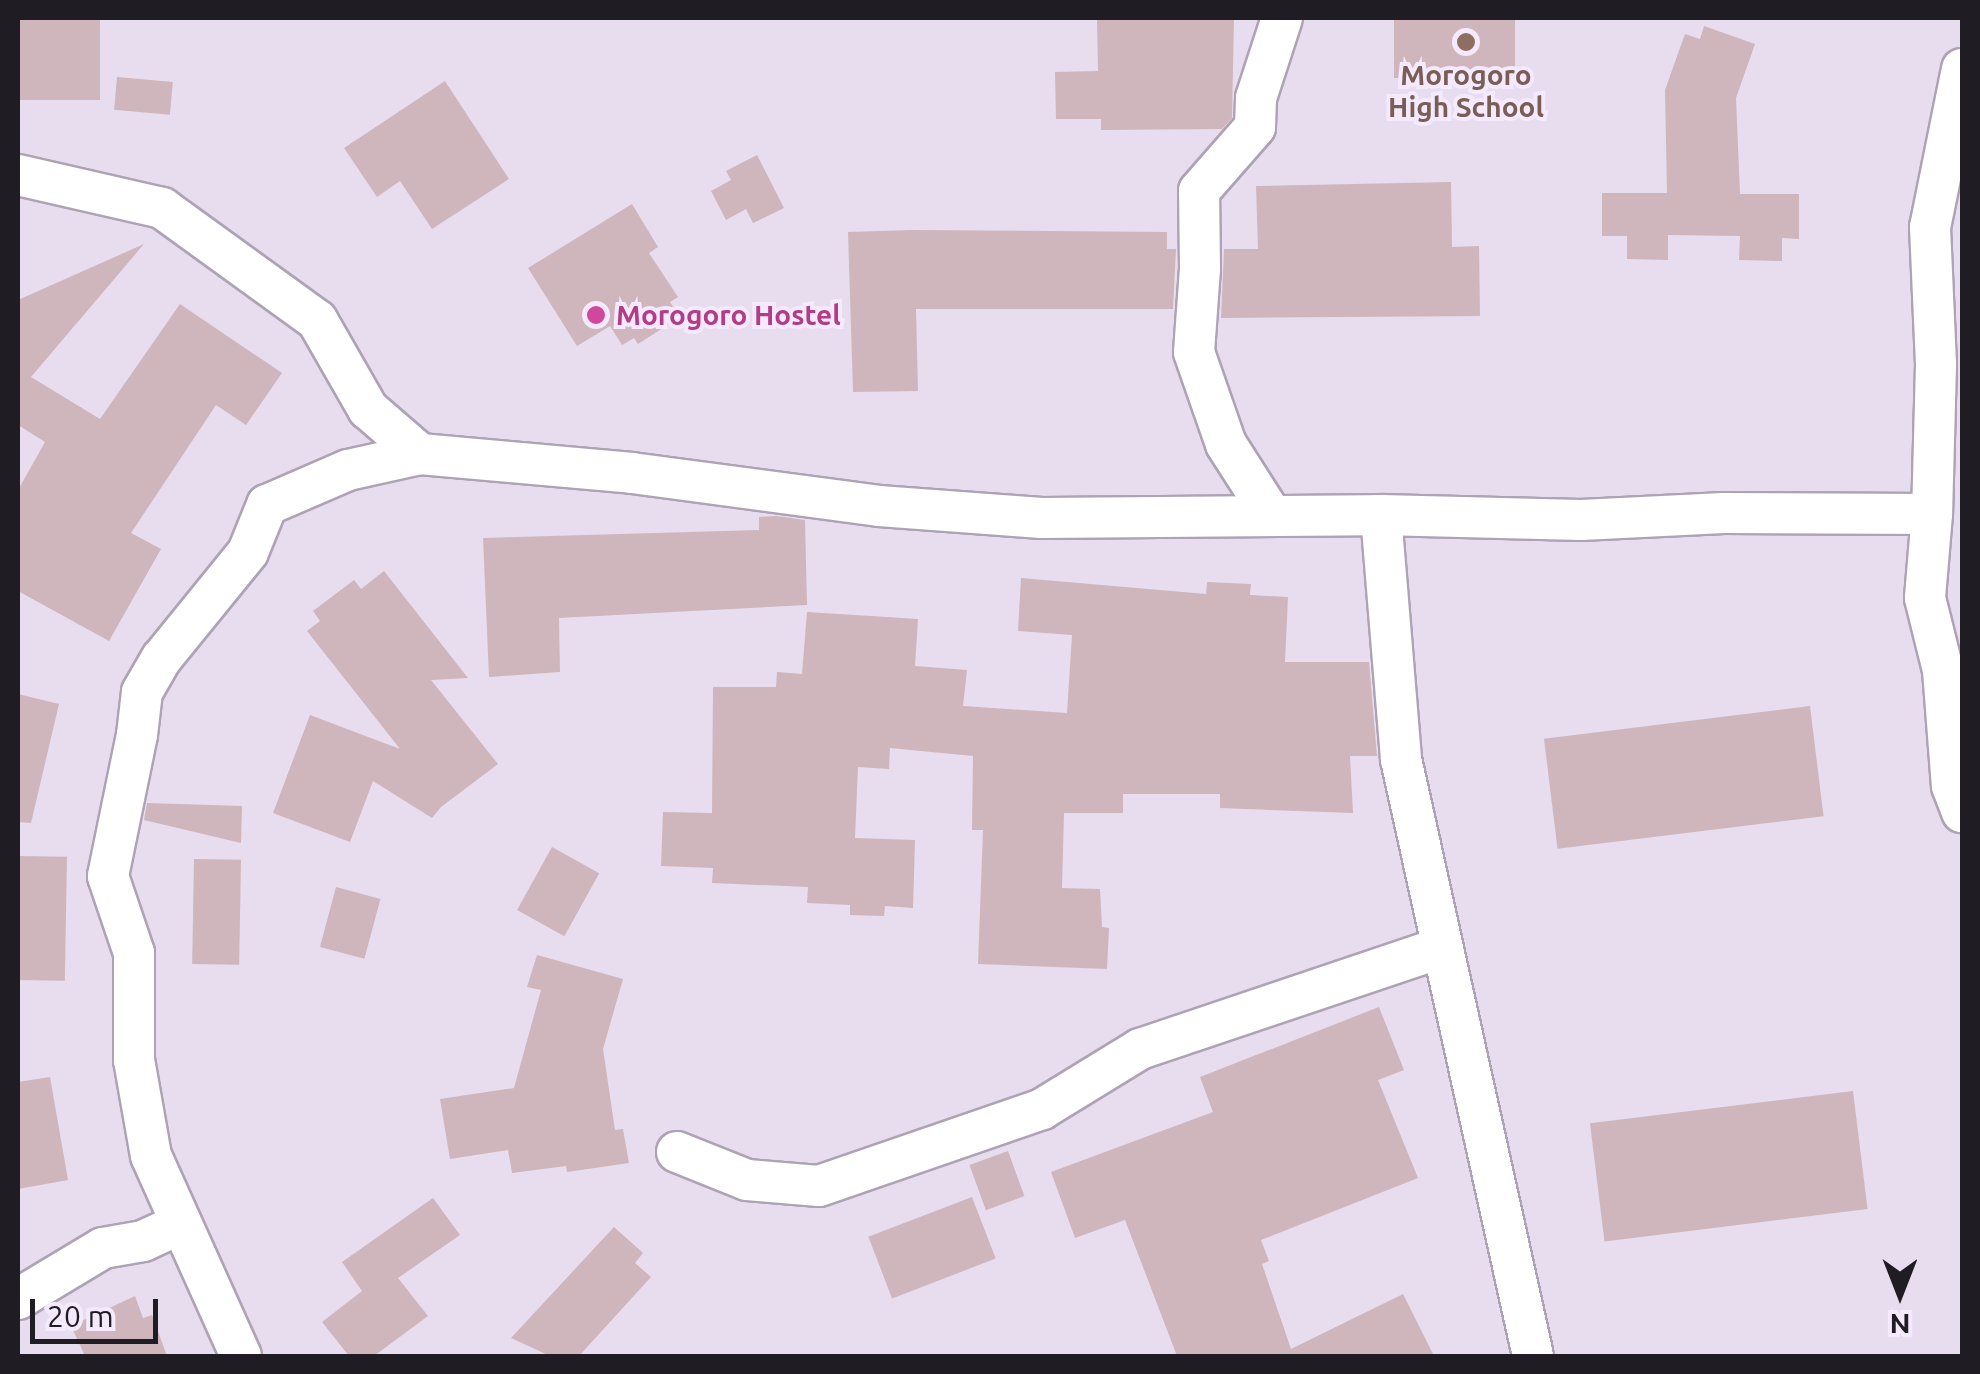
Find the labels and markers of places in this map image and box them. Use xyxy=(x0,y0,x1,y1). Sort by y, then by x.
marker: Morogoro High School xyxy=(1455,31,1477,53)
place label: Morogoro High School xyxy=(1388,58,1544,124)
place label: Morogoro Hostel xyxy=(616,298,841,332)
marker: Morogoro Hostel xyxy=(585,304,607,326)

